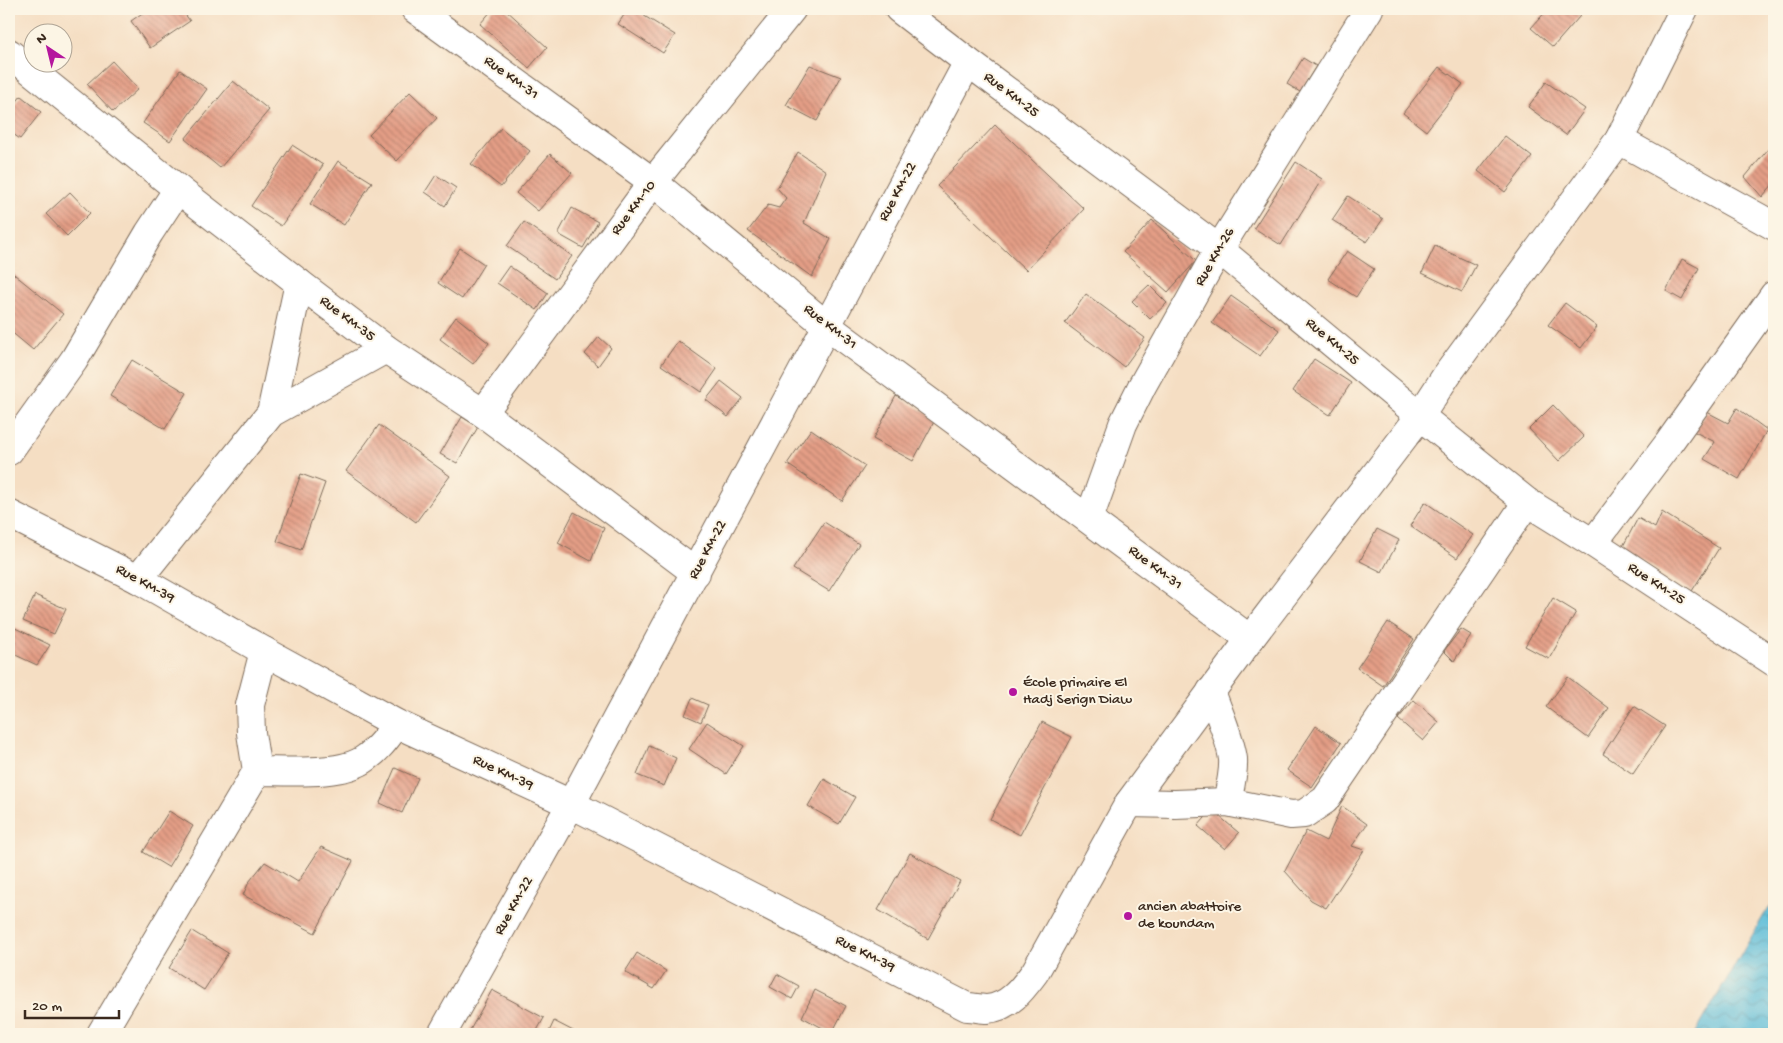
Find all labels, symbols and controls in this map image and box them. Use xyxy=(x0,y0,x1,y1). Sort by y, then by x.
north arrow xyxy=(22,22,72,72)
text: N xyxy=(33,30,51,49)
street label: Rue KM-31 xyxy=(480,52,542,104)
street label: Rue KM-25 xyxy=(980,68,1042,122)
street label: Rue KM-22 xyxy=(875,159,921,225)
street label: Rue KM-10 xyxy=(608,177,661,239)
street label: Rue KM-26 xyxy=(1191,224,1239,289)
street label: Rue KM-35 xyxy=(316,292,379,346)
street label: Rue KM-31 xyxy=(799,300,861,354)
street label: Rue KM-25 xyxy=(1301,314,1363,370)
street label: Rue KM-22 xyxy=(685,517,731,583)
street label: Rue KM-31 xyxy=(1124,542,1186,594)
street label: Rue KM-25 xyxy=(1624,559,1688,609)
street label: Rue KM-39 xyxy=(112,560,178,608)
place label: École primaire El Hadj Serign Diaw xyxy=(1023,674,1132,709)
marker: École primaire El Hadj Serign Diaw xyxy=(1007,686,1019,698)
street label: Rue KM-39 xyxy=(470,751,537,795)
street label: Rue KM-22 xyxy=(491,874,537,938)
place label: ancien abattoire de koundam xyxy=(1138,898,1241,933)
marker: ancien abattoire de koundam xyxy=(1122,910,1134,922)
street label: Rue KM-39 xyxy=(832,931,898,977)
scale bar xyxy=(25,988,119,1020)
text: 20 m xyxy=(32,998,62,1016)

